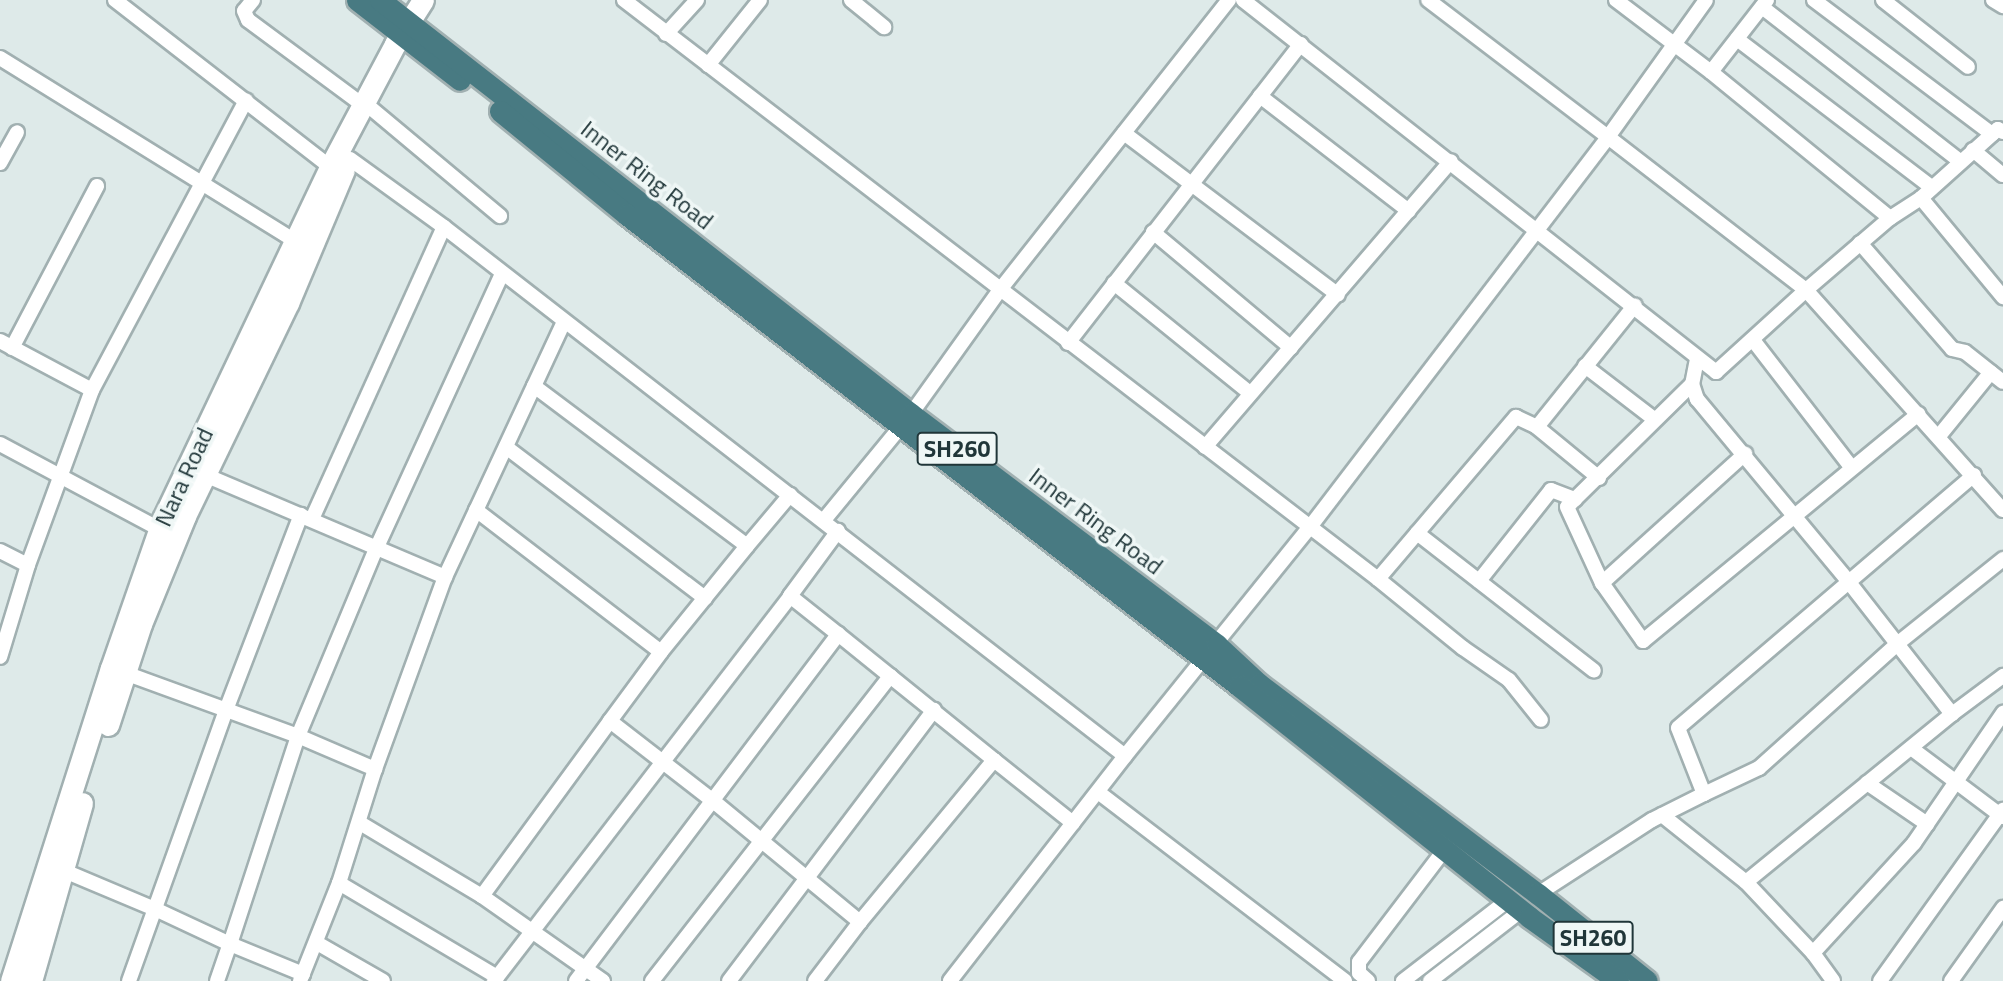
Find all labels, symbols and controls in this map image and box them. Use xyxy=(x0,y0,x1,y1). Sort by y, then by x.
street label: Inner Ring Road xyxy=(575,114,719,236)
street label: Nara Road xyxy=(149,423,219,531)
road number: SH260 xyxy=(915,430,999,468)
street label: Inner Ring Road xyxy=(1023,461,1169,581)
road number: SH260 xyxy=(1551,918,1635,958)

